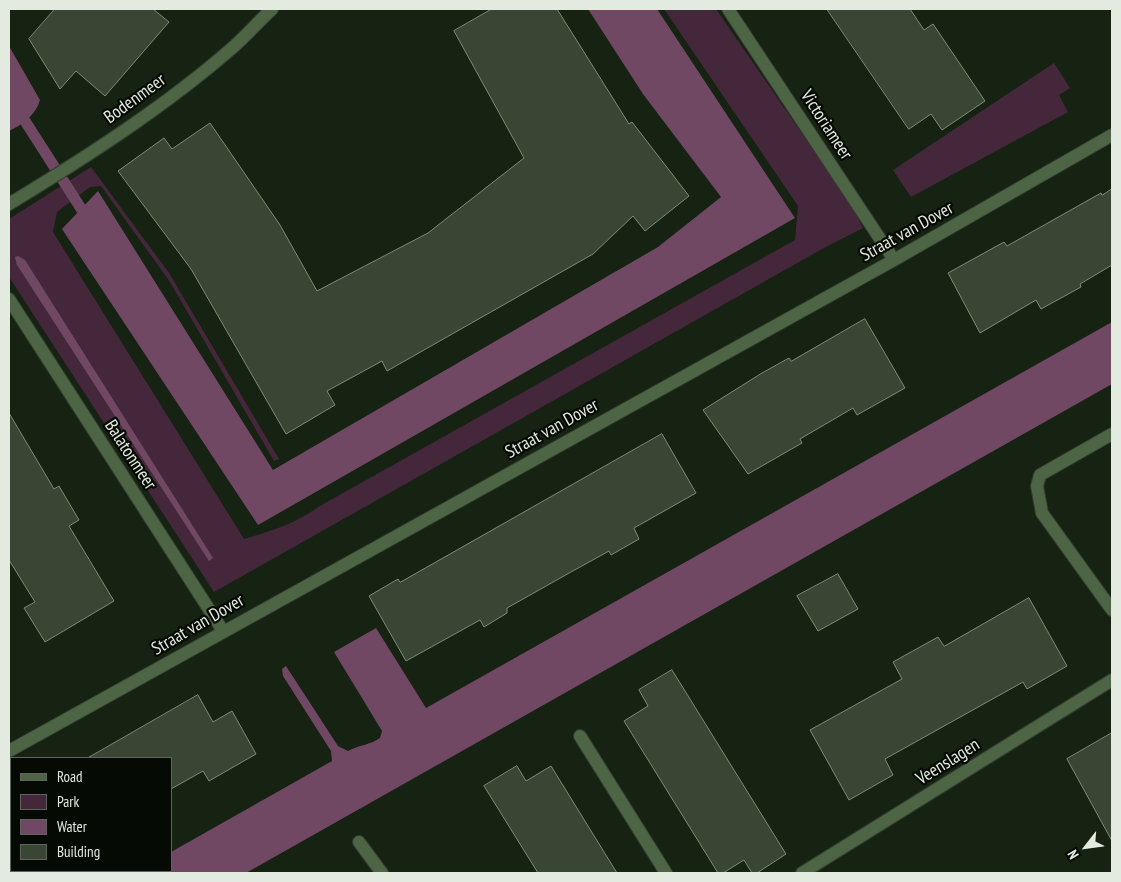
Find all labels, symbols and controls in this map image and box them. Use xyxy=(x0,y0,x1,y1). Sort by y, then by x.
street label: Bodenmeer xyxy=(100,69,170,129)
street label: Victoriameer xyxy=(796,86,856,164)
street label: Straat van Dover xyxy=(857,198,957,266)
street label: Straat van Dover xyxy=(502,395,602,463)
street label: Balatonmeer xyxy=(99,416,161,494)
street label: Straat van Dover xyxy=(148,590,248,660)
street label: Veenslagen xyxy=(912,734,984,790)
legend xyxy=(10,757,172,872)
text: Road xyxy=(57,767,83,786)
text: Park xyxy=(57,792,79,811)
text: Water xyxy=(57,817,87,836)
north arrow xyxy=(1061,822,1111,872)
text: Building xyxy=(57,842,100,861)
text: N xyxy=(1063,847,1083,862)

